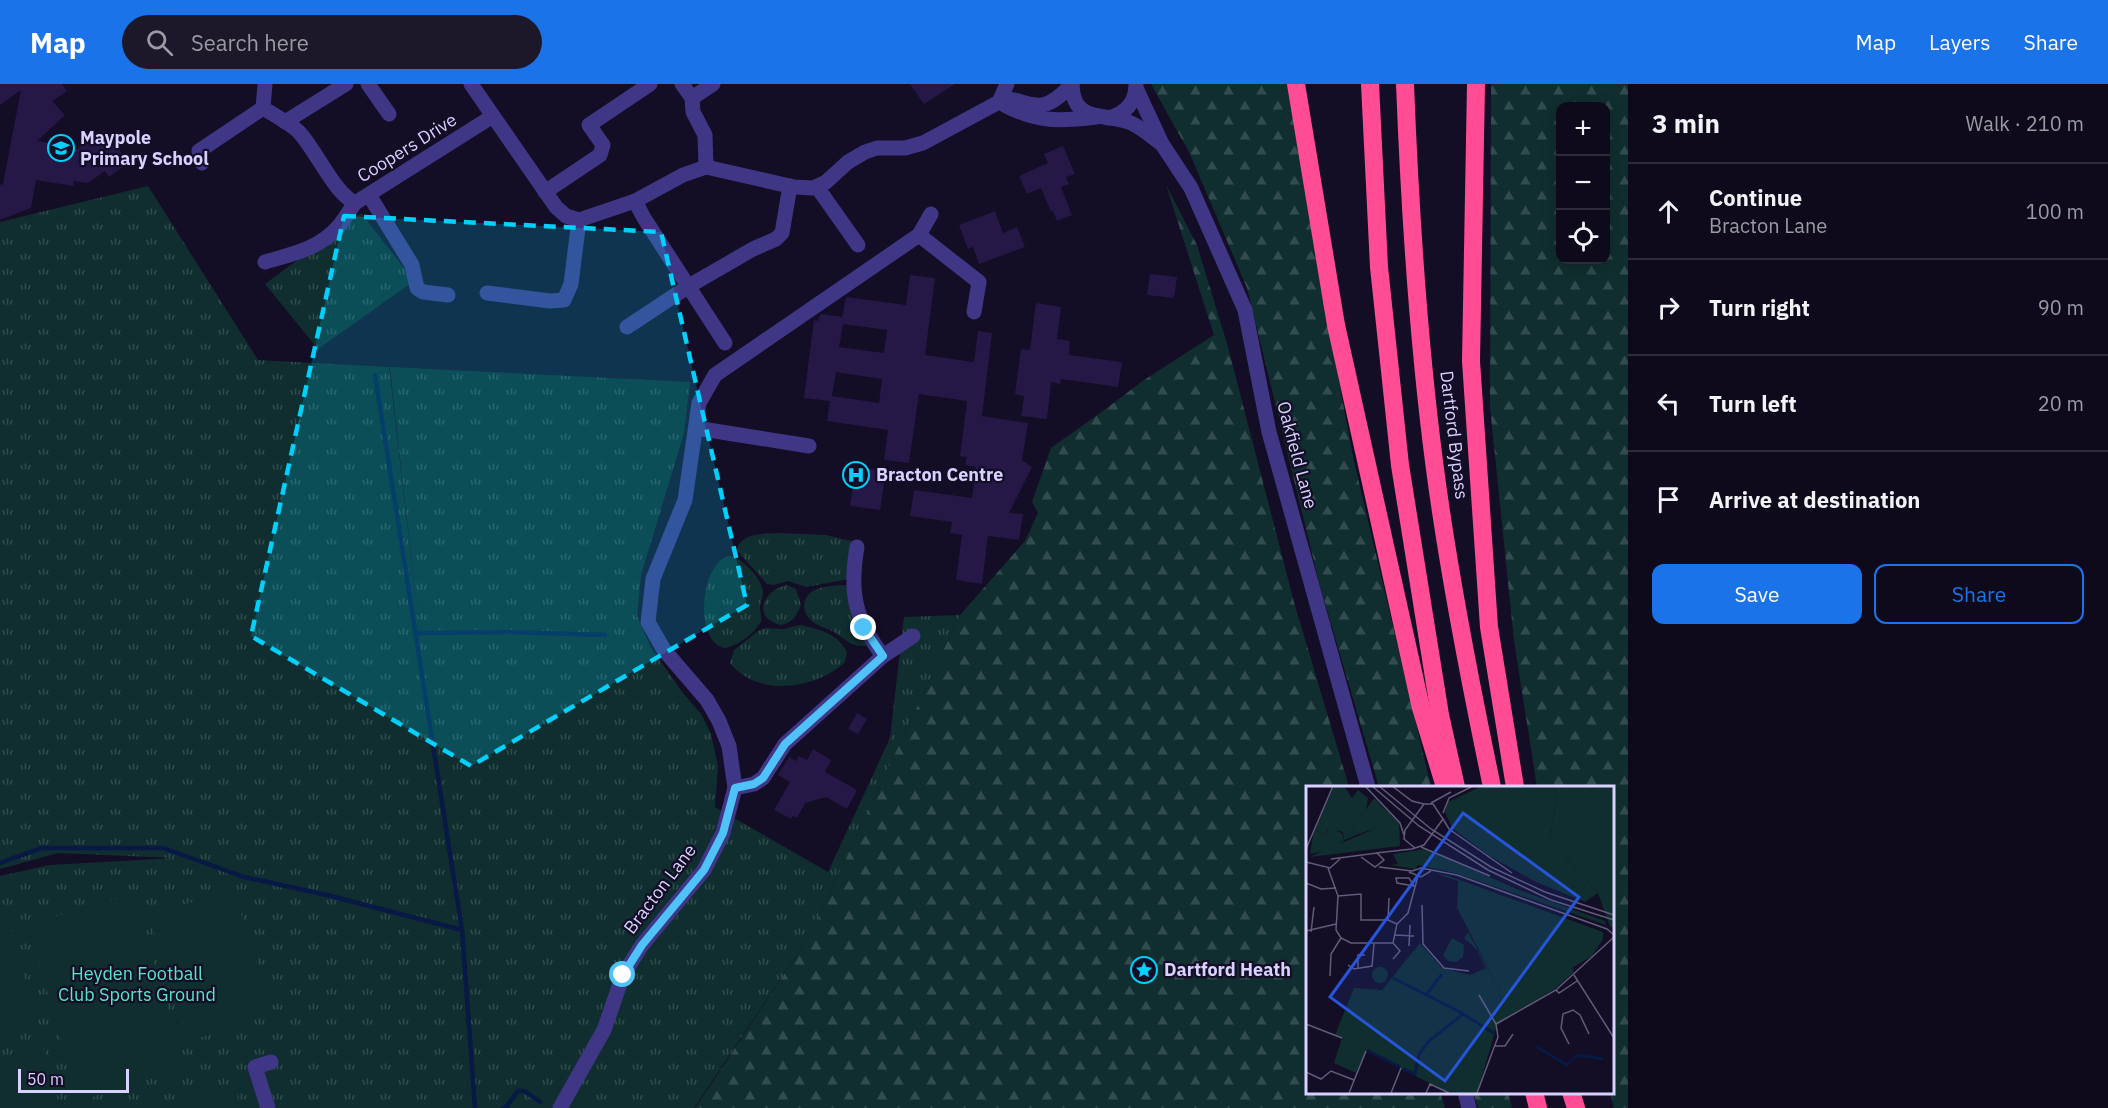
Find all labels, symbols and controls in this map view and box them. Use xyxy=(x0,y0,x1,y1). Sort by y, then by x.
search box xyxy=(122,15,542,69)
text: Map xyxy=(30,24,86,61)
icon: search xyxy=(143,26,176,59)
text: Search here xyxy=(191,28,309,57)
text: Map xyxy=(1856,28,1896,56)
text: Layers xyxy=(1929,28,1991,56)
text: Share xyxy=(2024,28,2078,56)
map controls xyxy=(1556,102,1610,264)
button: + xyxy=(1556,102,1610,156)
text: 3 min xyxy=(1652,106,1720,140)
street label: Coopers Drive xyxy=(353,108,461,187)
text: Walk · 210 m xyxy=(1966,110,2084,137)
place label: Maypole Primary School xyxy=(80,126,209,170)
school or university icon: Maypole Primary School xyxy=(46,133,76,163)
button: − xyxy=(1556,156,1610,210)
text: Continue xyxy=(1709,183,1802,212)
icon: ahead xyxy=(1652,195,1685,228)
text: 100 m xyxy=(2026,198,2084,225)
button: locate xyxy=(1556,210,1610,264)
text: Bracton Lane xyxy=(1709,212,1827,239)
icon: right xyxy=(1652,291,1685,324)
text: Turn right xyxy=(1709,293,1810,322)
text: 90 m xyxy=(2038,294,2084,321)
street label: Dartford Bypass xyxy=(1435,369,1474,501)
icon: left xyxy=(1652,387,1685,420)
text: Turn left xyxy=(1709,389,1797,418)
text: 20 m xyxy=(2038,390,2084,417)
street label: Oakfield Lane xyxy=(1272,399,1323,511)
hospital icon: Bracton Centre xyxy=(841,460,871,490)
place label: Bracton Centre xyxy=(876,463,1003,486)
icon: arrive xyxy=(1652,483,1685,516)
text: Arrive at destination xyxy=(1709,485,1920,514)
button: Save xyxy=(1652,564,1862,624)
button: Share xyxy=(1874,564,2084,624)
route end xyxy=(850,614,876,640)
inset map xyxy=(1306,786,1613,1093)
street label: Bracton Lane xyxy=(618,839,701,938)
place icon: Dartford Heath xyxy=(1129,955,1159,985)
place label: Dartford Heath xyxy=(1164,958,1291,981)
route start xyxy=(609,961,635,987)
park label: Heyden Football Club Sports Ground xyxy=(58,962,216,1006)
scale bar xyxy=(18,1066,129,1094)
text: 50 m xyxy=(27,1069,64,1089)

